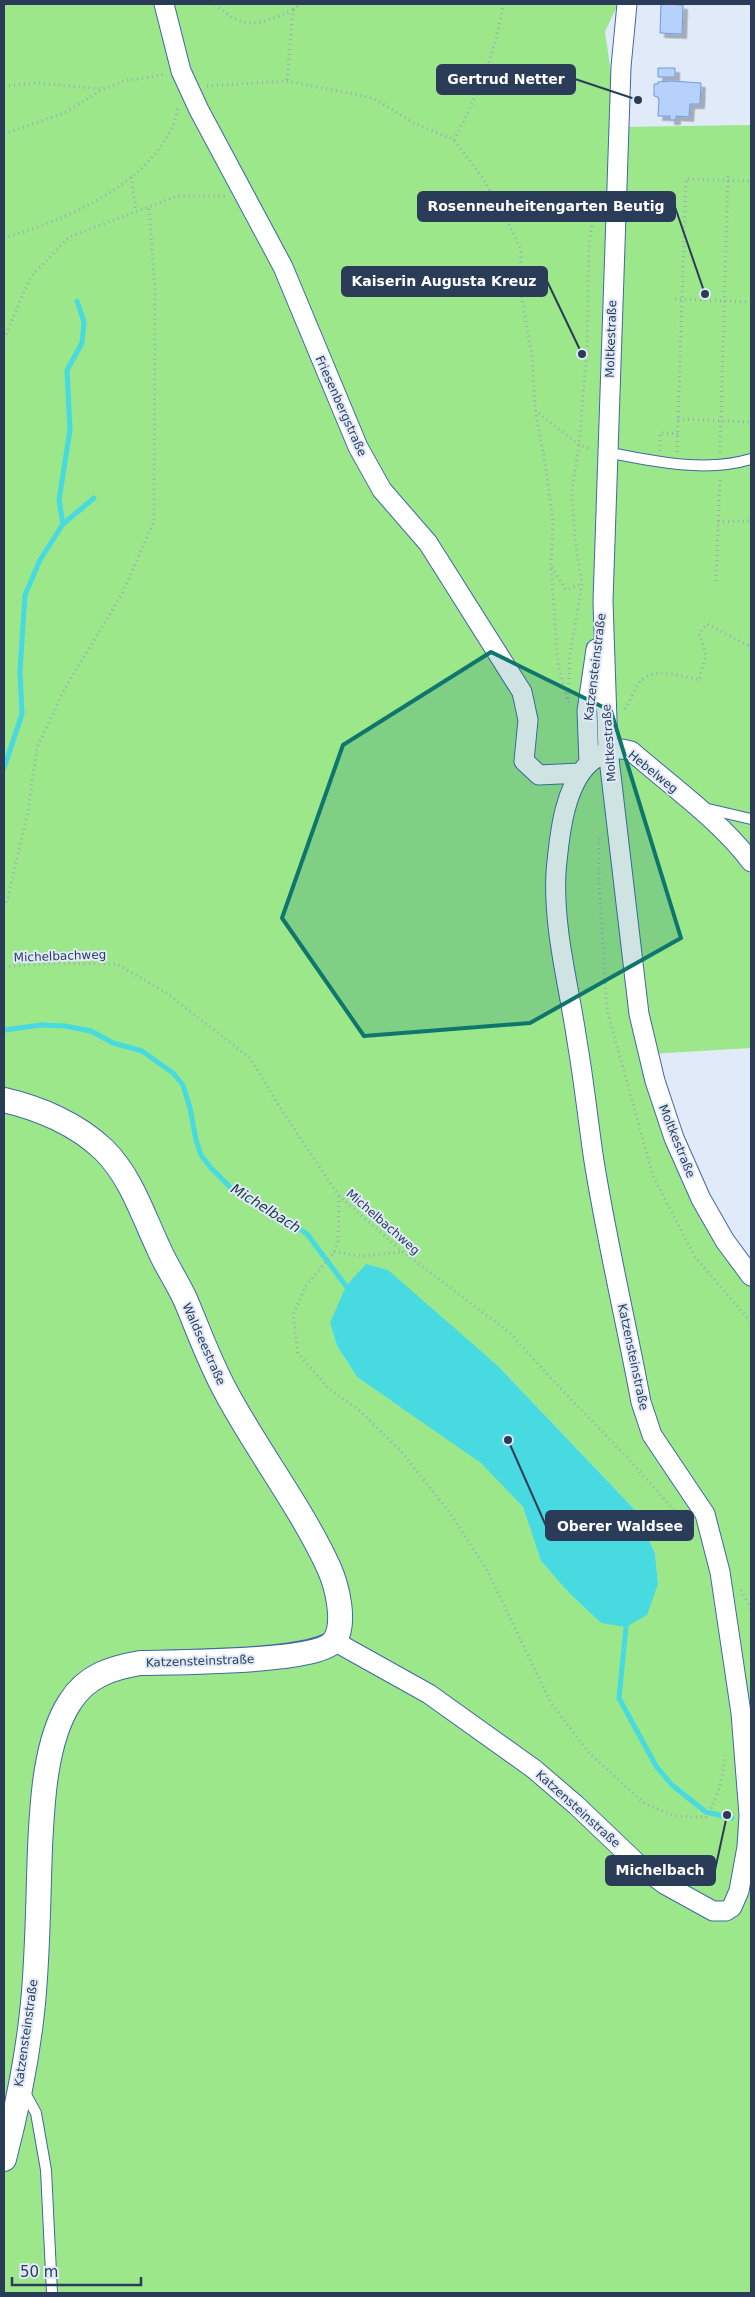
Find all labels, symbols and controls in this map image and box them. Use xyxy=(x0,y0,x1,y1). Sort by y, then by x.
callout: Gertrud Netter xyxy=(437,65,575,94)
text: Gertrud Netter xyxy=(447,71,565,87)
callout: Rosenneuheitengarten Beutig xyxy=(418,192,675,221)
text: Rosenneuheitengarten Beutig xyxy=(427,198,665,214)
callout: Kaiserin Augusta Kreuz xyxy=(342,267,547,296)
text: Kaiserin Augusta Kreuz xyxy=(352,273,536,289)
street label: Moltkestraße xyxy=(603,300,619,378)
street label: Friesenbergstraße xyxy=(313,354,369,458)
street label: Katzensteinstraße xyxy=(581,612,609,722)
street label: Moltkestraße xyxy=(599,704,619,782)
street label: Hebelweg xyxy=(625,748,681,796)
street label: Michelbachweg xyxy=(13,947,107,965)
street label: Moltkestraße xyxy=(656,1102,698,1180)
water label: Michelbach xyxy=(228,1180,304,1236)
street label: Michelbachweg xyxy=(343,1186,423,1258)
street label: Waldseestraße xyxy=(180,1301,228,1387)
street label: Katzensteinstraße xyxy=(615,1302,651,1412)
callout: Oberer Waldsee xyxy=(546,1511,693,1540)
text: Oberer Waldsee xyxy=(557,1518,683,1534)
street label: Katzensteinstraße xyxy=(146,1652,254,1670)
street label: Katzensteinstraße xyxy=(533,1768,623,1850)
callout: Michelbach xyxy=(606,1856,715,1885)
text: Michelbach xyxy=(615,1862,705,1878)
street label: Katzensteinstraße xyxy=(12,1978,40,2088)
scale bar xyxy=(12,2254,141,2286)
text: 50 m xyxy=(20,2263,58,2281)

